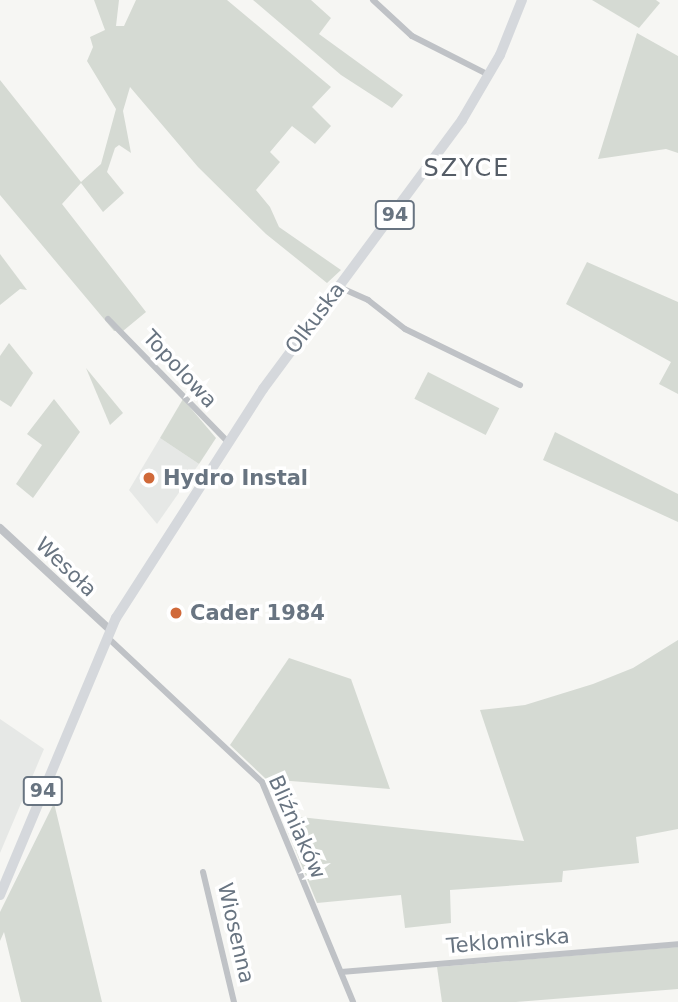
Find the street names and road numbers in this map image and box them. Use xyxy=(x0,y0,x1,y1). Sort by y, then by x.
road number: 94 xyxy=(374,200,416,230)
street label: Olkuska xyxy=(280,277,350,359)
street label: Topolowa xyxy=(138,325,222,413)
street label: Wesoła xyxy=(30,532,102,602)
street label: Bliźniaków xyxy=(263,771,331,883)
road number: 94 xyxy=(22,776,64,806)
street label: Wiosenna xyxy=(212,880,260,986)
street label: Teklomirska xyxy=(445,923,571,959)

